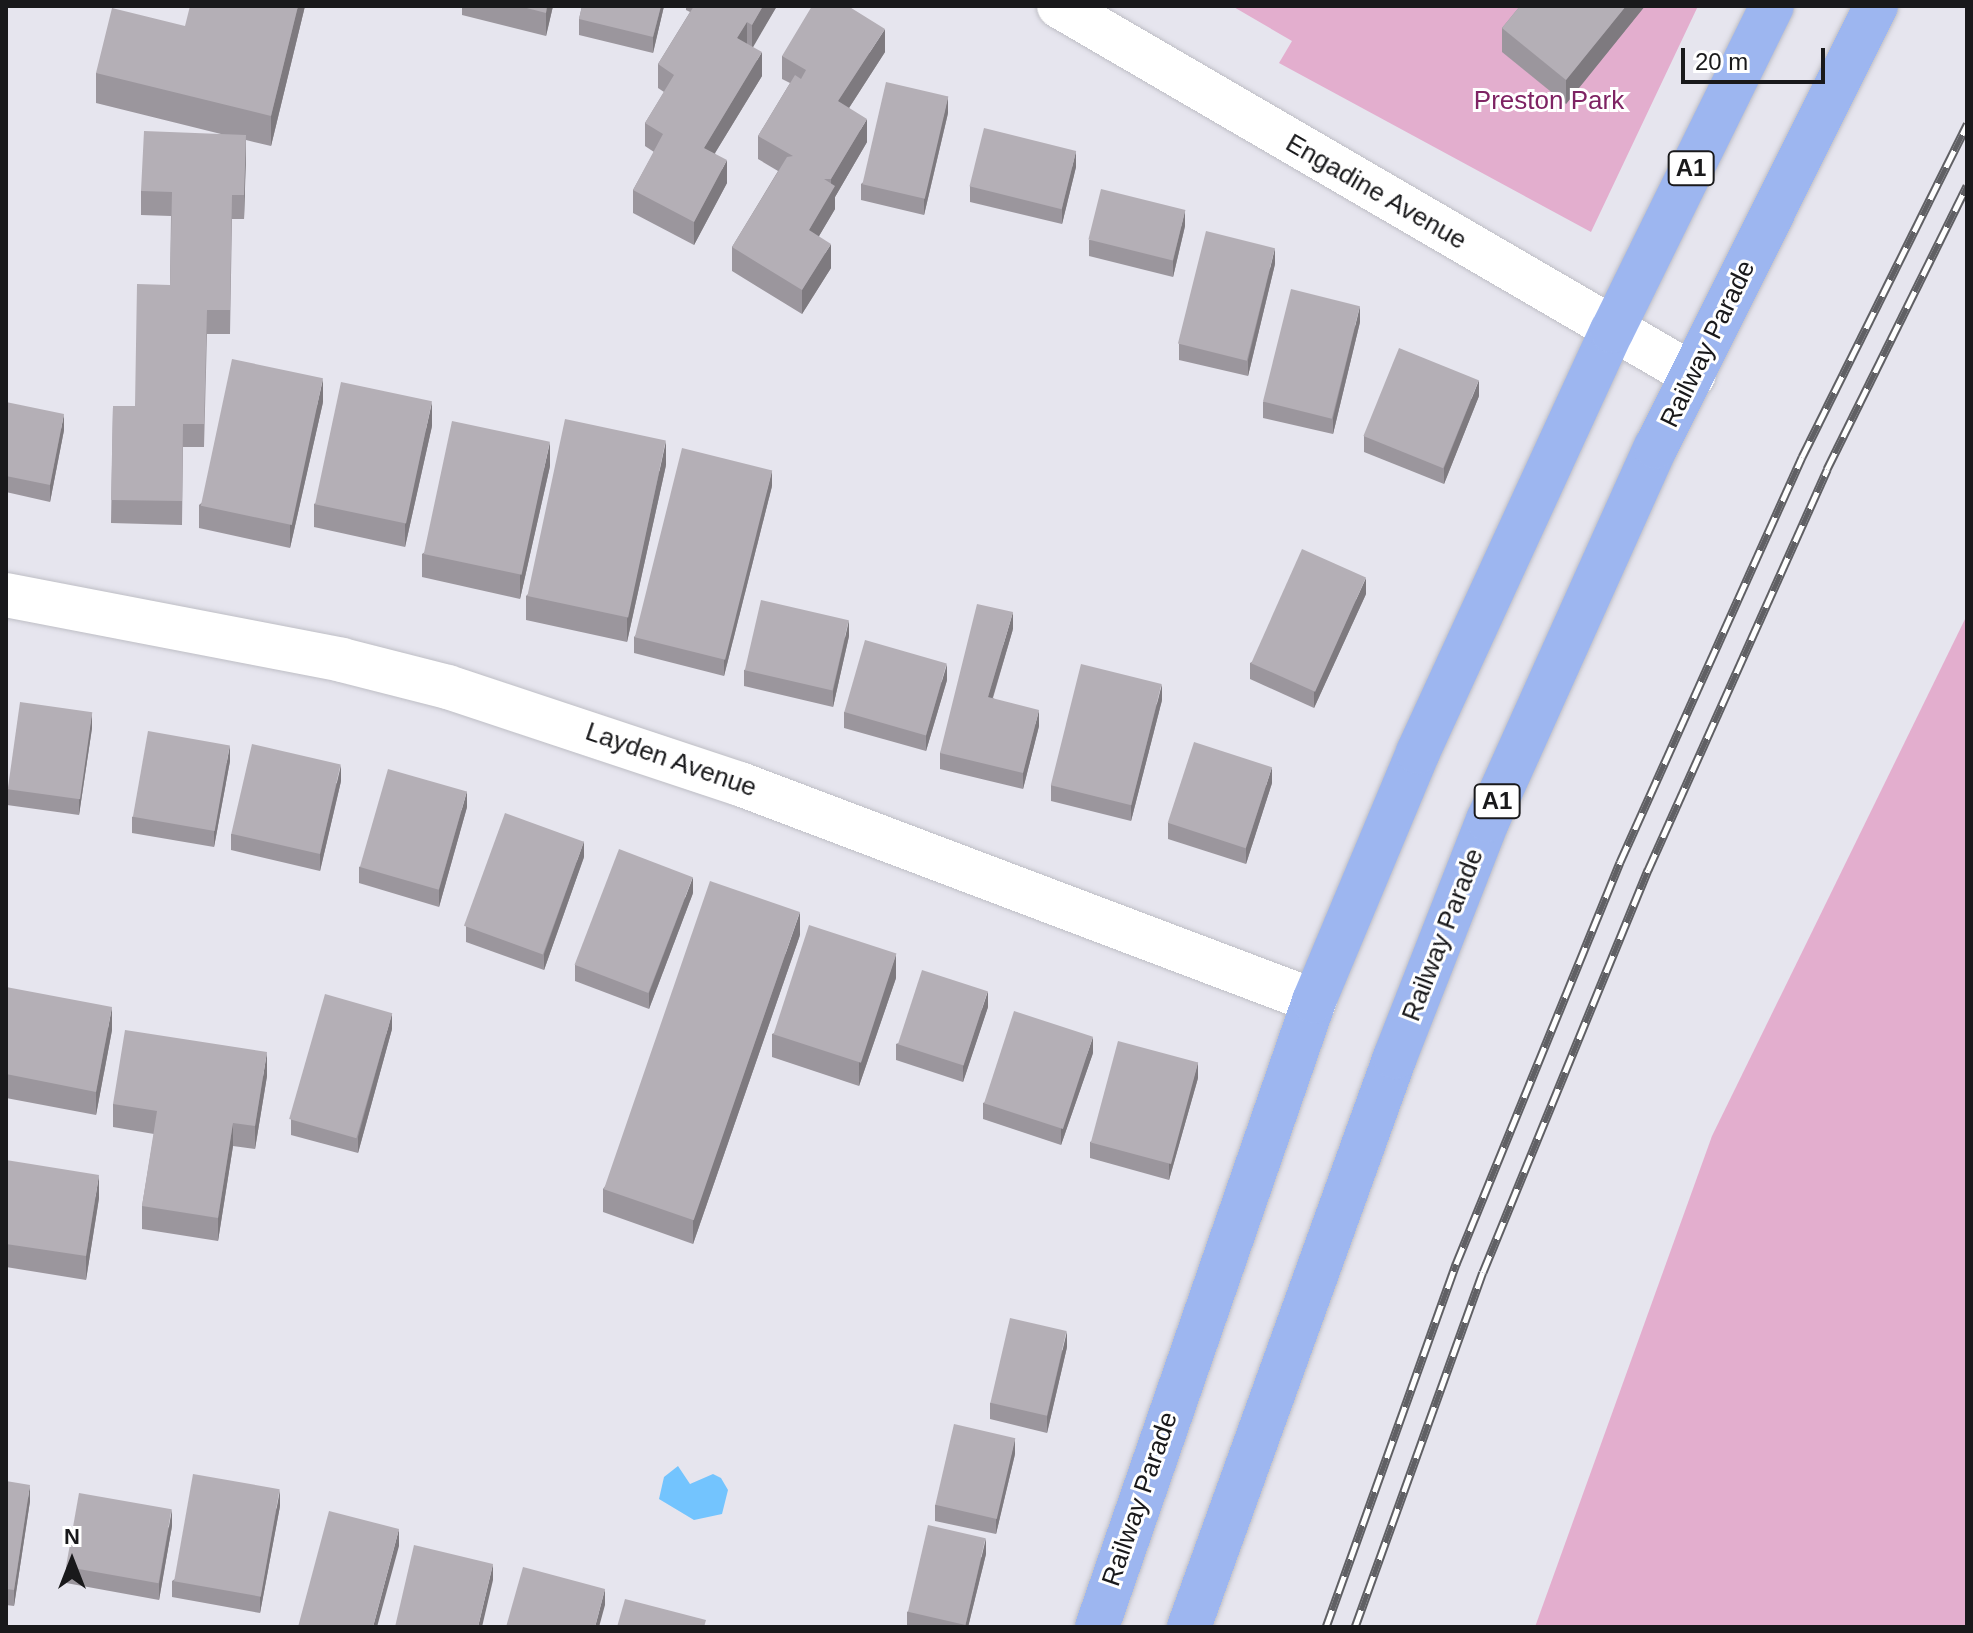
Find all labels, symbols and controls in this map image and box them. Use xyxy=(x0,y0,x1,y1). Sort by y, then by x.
scale bar xyxy=(1685,32,1829,82)
text: 20 m xyxy=(1695,48,1748,75)
park label: Preston Park xyxy=(1474,85,1624,117)
street label: Engadine Avenue xyxy=(1280,127,1472,257)
road number: A1 xyxy=(1667,148,1715,188)
street label: Railway Parade xyxy=(1654,255,1762,433)
street label: Layden Avenue xyxy=(581,716,761,804)
road number: A1 xyxy=(1473,781,1521,821)
street label: Railway Parade xyxy=(1396,844,1490,1026)
street label: Railway Parade xyxy=(1096,1408,1184,1590)
north arrow xyxy=(32,1521,112,1601)
text: N xyxy=(64,1524,80,1549)

